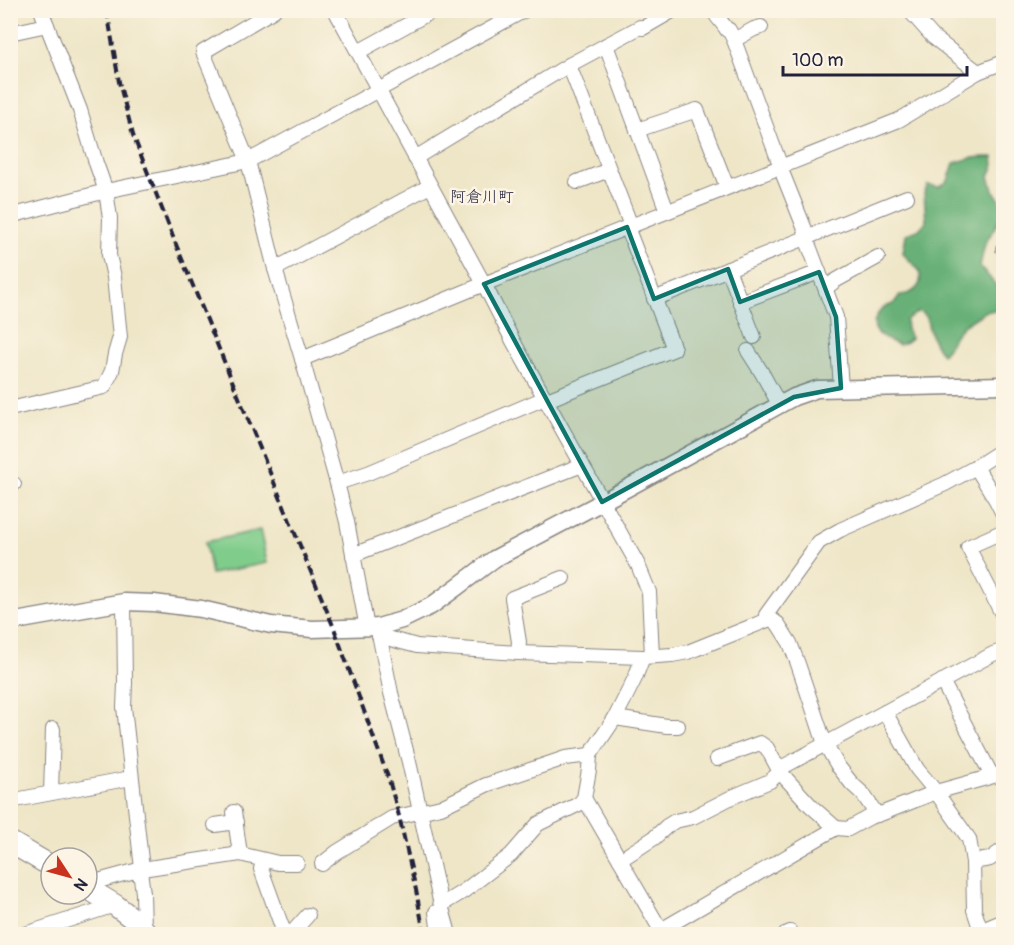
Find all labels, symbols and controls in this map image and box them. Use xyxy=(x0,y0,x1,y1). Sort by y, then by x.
scale bar xyxy=(783,39,968,77)
text: 100 m xyxy=(792,49,844,72)
district label: 阿倉川町 xyxy=(450,187,514,207)
north arrow xyxy=(39,846,99,906)
text: N xyxy=(69,874,92,895)

